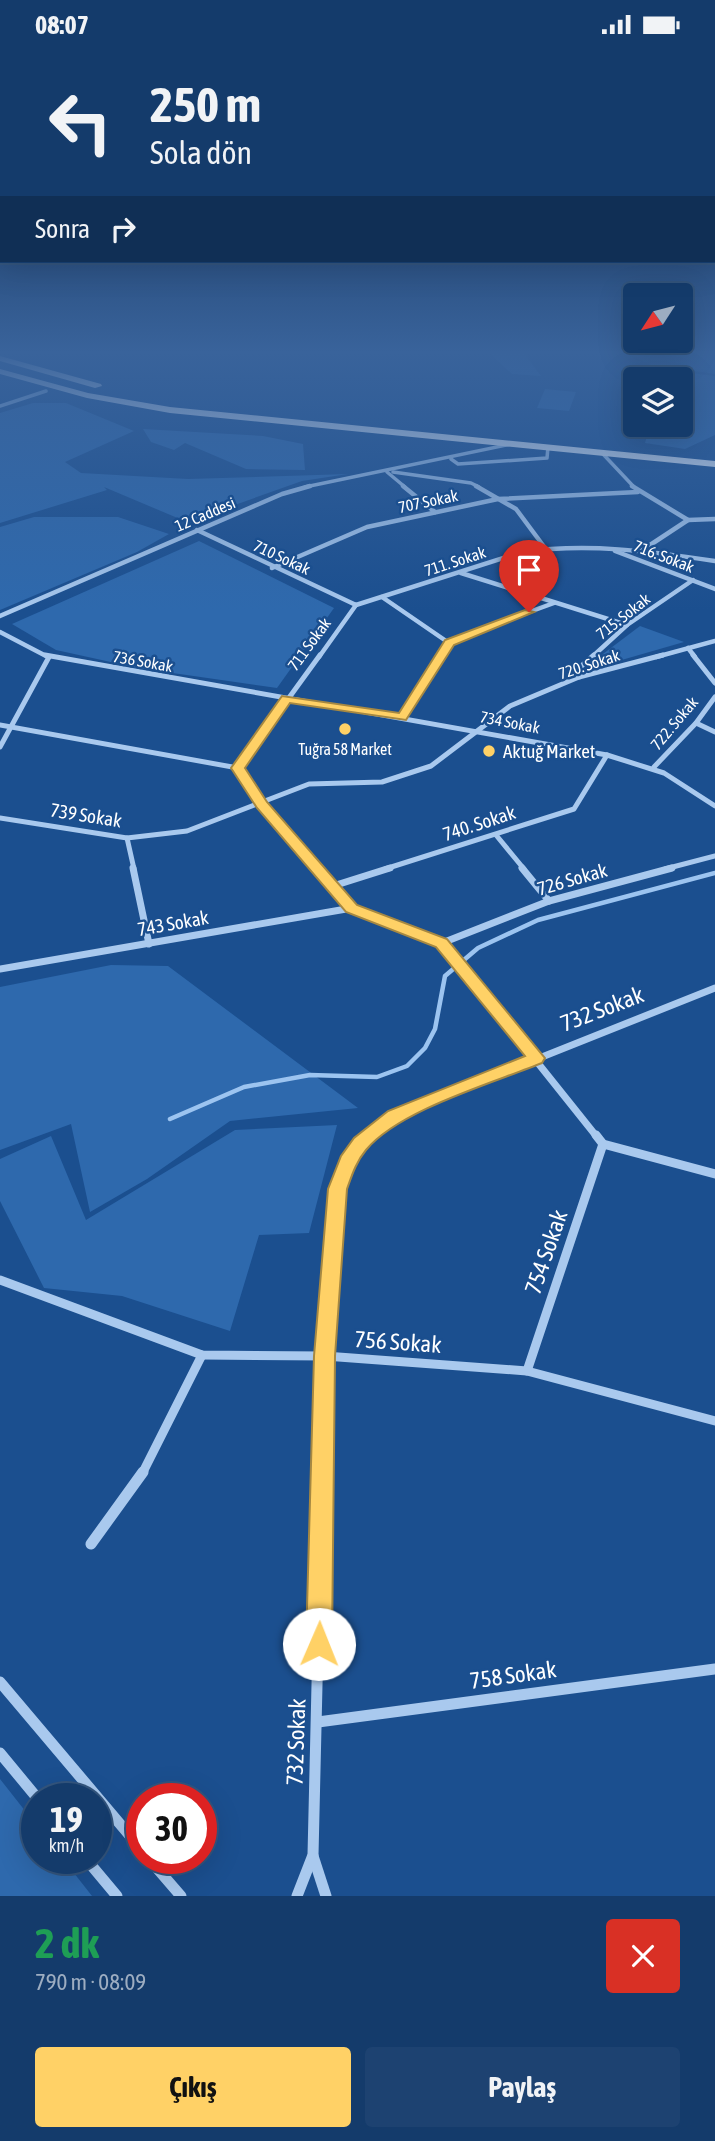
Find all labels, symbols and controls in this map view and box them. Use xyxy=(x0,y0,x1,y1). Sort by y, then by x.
text: 08:07 xyxy=(35,10,89,40)
text: 250 m xyxy=(150,76,261,132)
icon: left xyxy=(35,77,126,168)
text: Sola dön xyxy=(150,134,252,171)
icon: right xyxy=(104,210,142,248)
text: Sonra xyxy=(35,214,90,244)
north arrow xyxy=(623,283,693,353)
map controls xyxy=(623,283,693,437)
button: layers xyxy=(623,367,693,437)
street label: 707 Sokak xyxy=(397,486,459,516)
street label: 12 Caddesi xyxy=(172,493,238,535)
street label: 710 Sokak xyxy=(251,536,313,578)
street label: 716. Sokak xyxy=(631,536,697,576)
pin xyxy=(499,540,559,612)
street label: 711. Sokak xyxy=(422,543,488,579)
icon: arrive xyxy=(510,551,548,589)
street label: 715. Sokak xyxy=(592,589,654,643)
street label: 711 Sokak xyxy=(284,614,334,674)
street label: 720. Sokak xyxy=(556,646,622,682)
street label: 736 Sokak xyxy=(112,647,174,675)
street label: 722. Sokak xyxy=(647,693,701,753)
street label: 734 Sokak xyxy=(479,707,541,737)
marker: Tuğra 58 Market xyxy=(337,721,353,737)
place label: Tuğra 58 Market xyxy=(298,740,392,759)
place label: Aktuğ Market xyxy=(503,740,595,762)
marker: Aktuğ Market xyxy=(481,743,497,759)
street label: 739 Sokak xyxy=(49,799,124,832)
street label: 740. Sokak xyxy=(440,801,519,845)
street label: 726 Sokak xyxy=(534,858,610,899)
street label: 743 Sokak xyxy=(136,906,211,940)
street label: 732 Sokak xyxy=(557,981,647,1037)
street label: 754 Sokak xyxy=(520,1207,572,1297)
street label: 756 Sokak xyxy=(354,1326,442,1358)
position arrow xyxy=(282,1607,356,1681)
street label: 758 Sokak xyxy=(468,1656,558,1694)
street label: 732 Sokak xyxy=(281,1698,311,1786)
speed limit sign: 30 xyxy=(126,1783,217,1874)
text: 19 xyxy=(50,1799,83,1839)
text: km/h xyxy=(49,1835,84,1856)
text: 2 dk xyxy=(35,1919,99,1967)
button: close xyxy=(606,1919,680,1993)
text: 790 m · 08:09 xyxy=(35,1969,146,1995)
button: Çıkış xyxy=(35,2047,351,2127)
button: Paylaş xyxy=(365,2047,680,2127)

